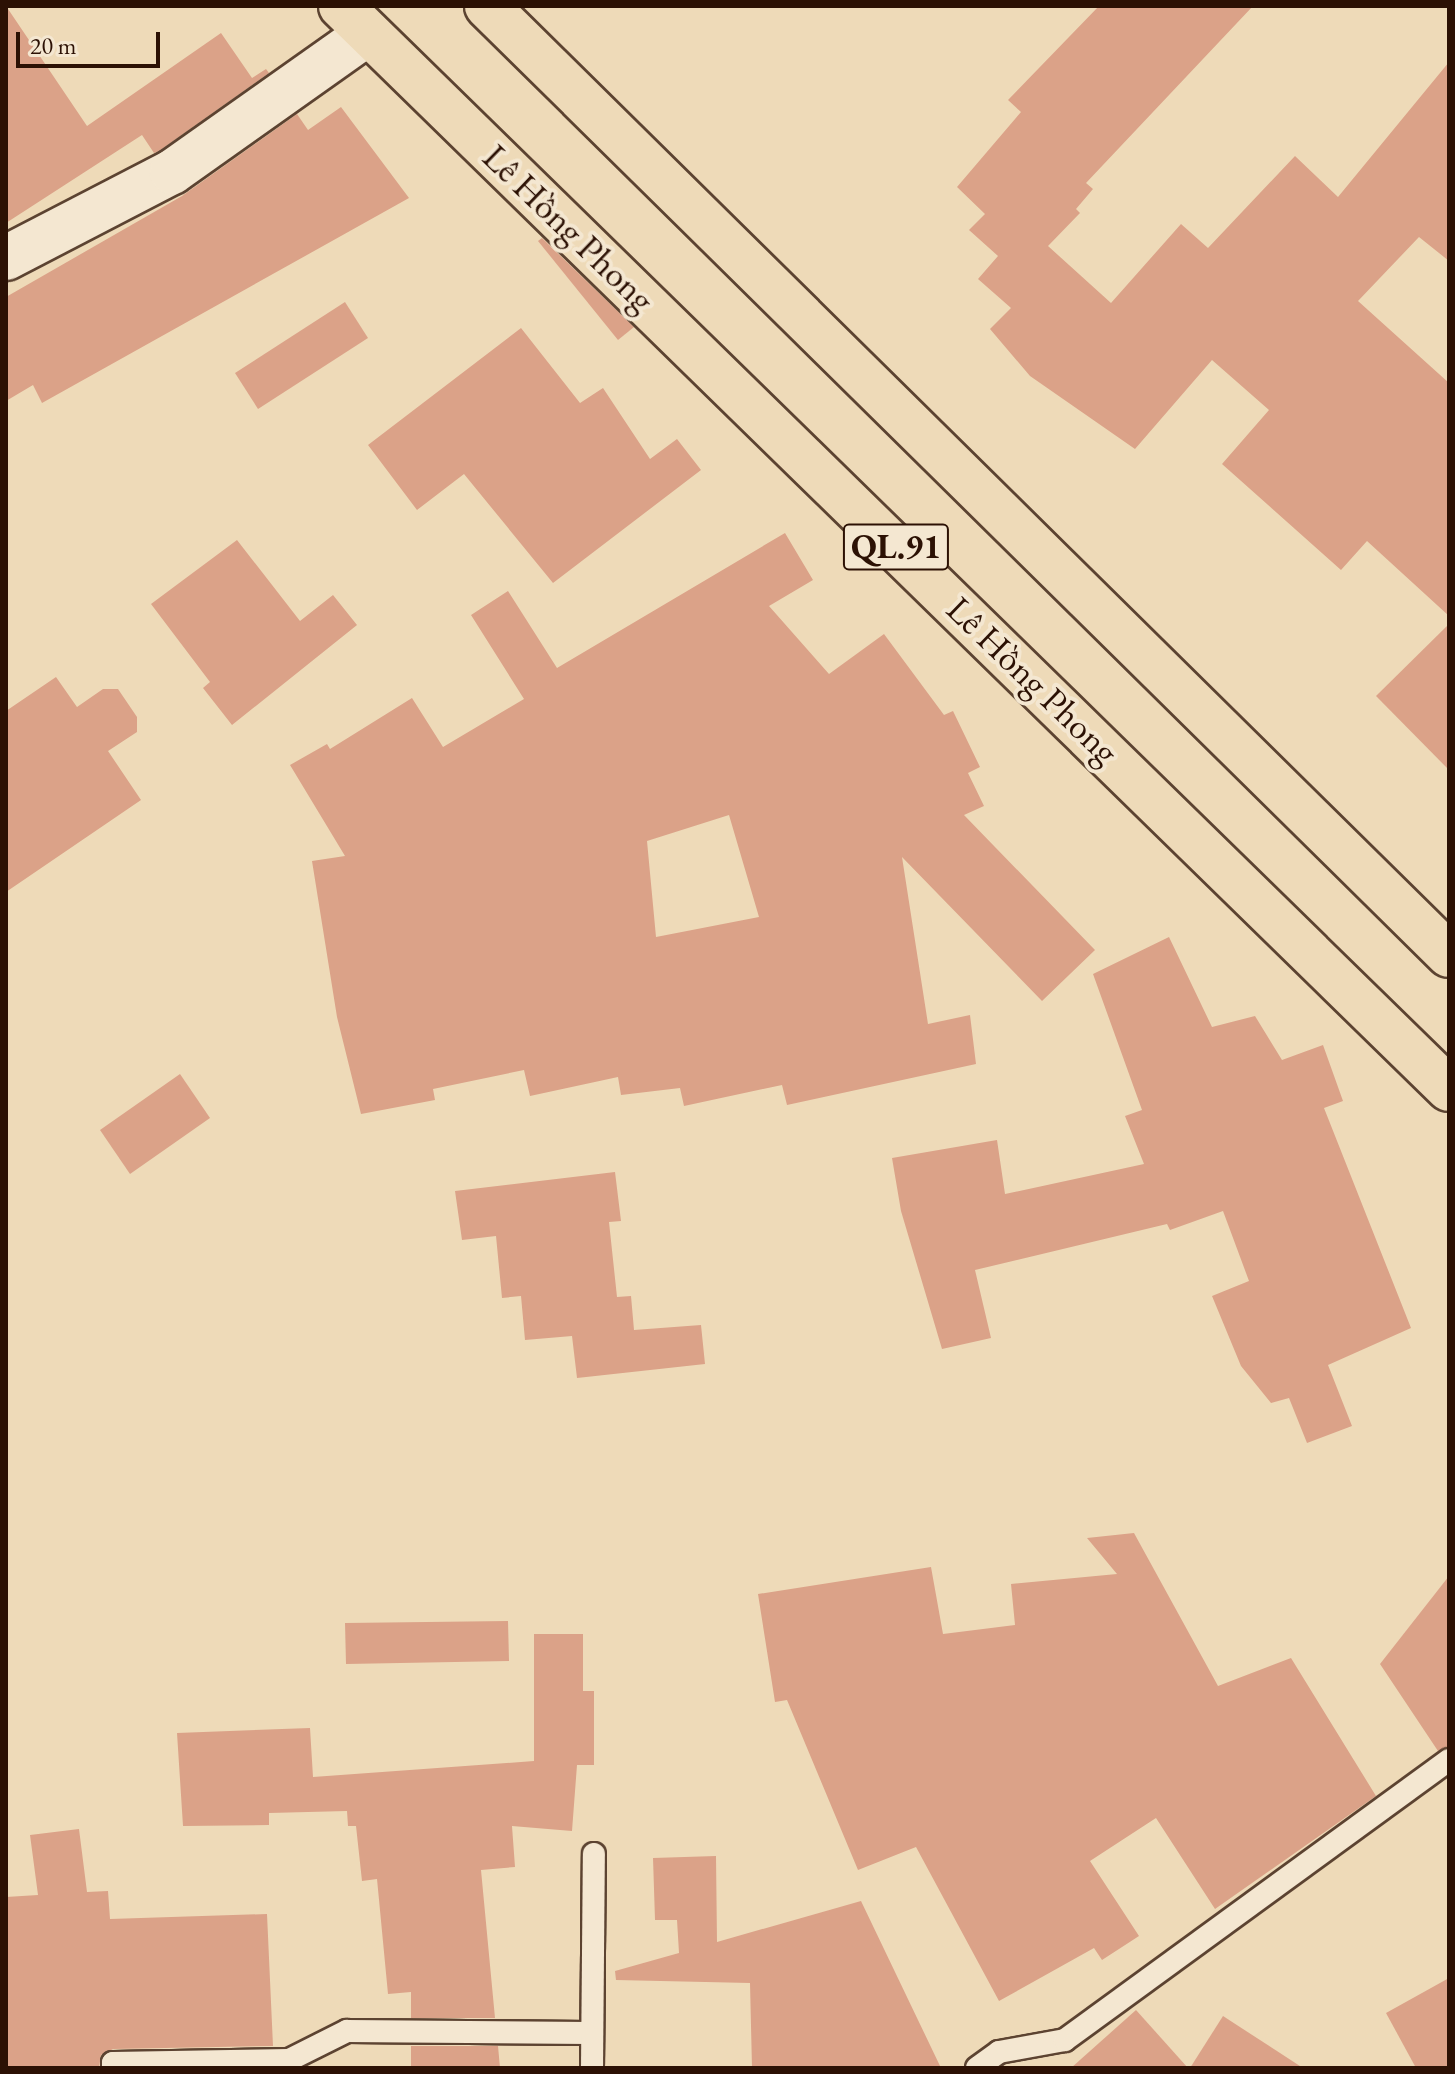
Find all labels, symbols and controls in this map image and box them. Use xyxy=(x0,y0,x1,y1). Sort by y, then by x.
scale bar xyxy=(20,16,164,66)
text: 20 m xyxy=(30,30,77,61)
street label: Lê Hồng Phong xyxy=(474,135,664,321)
road number: QL.91 xyxy=(842,517,950,577)
street label: Lê Hồng Phong xyxy=(938,587,1128,773)

